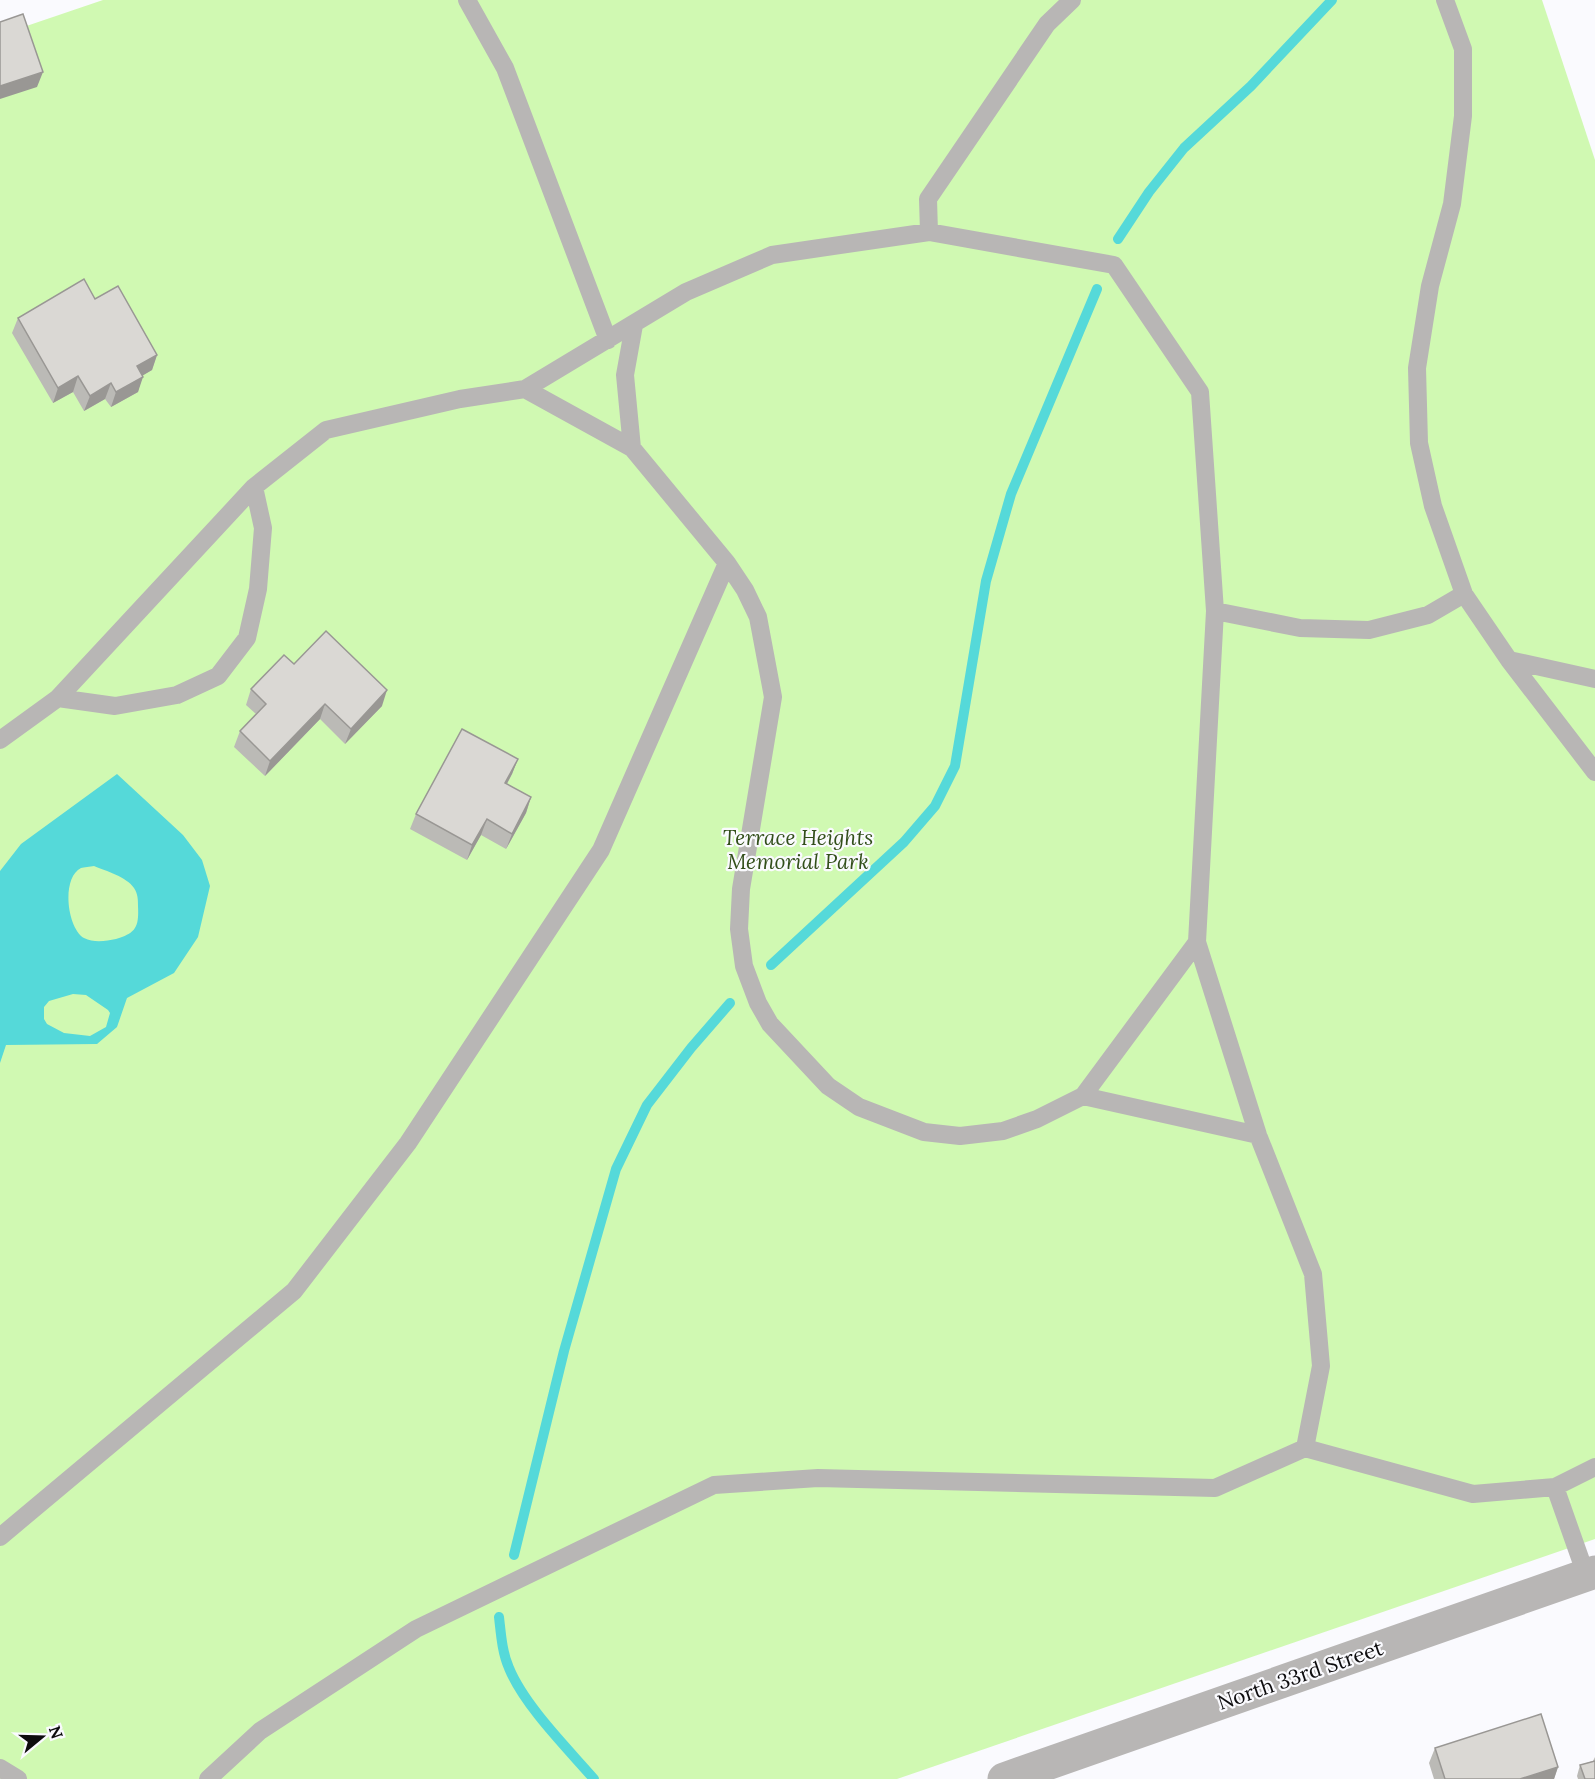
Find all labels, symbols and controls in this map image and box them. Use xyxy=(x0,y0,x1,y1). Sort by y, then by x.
park label: Terrace Heights Memorial Park xyxy=(723,824,873,875)
street label: North 33rd Street xyxy=(1214,1634,1387,1716)
north arrow xyxy=(12,1707,72,1767)
text: N xyxy=(45,1723,68,1741)

